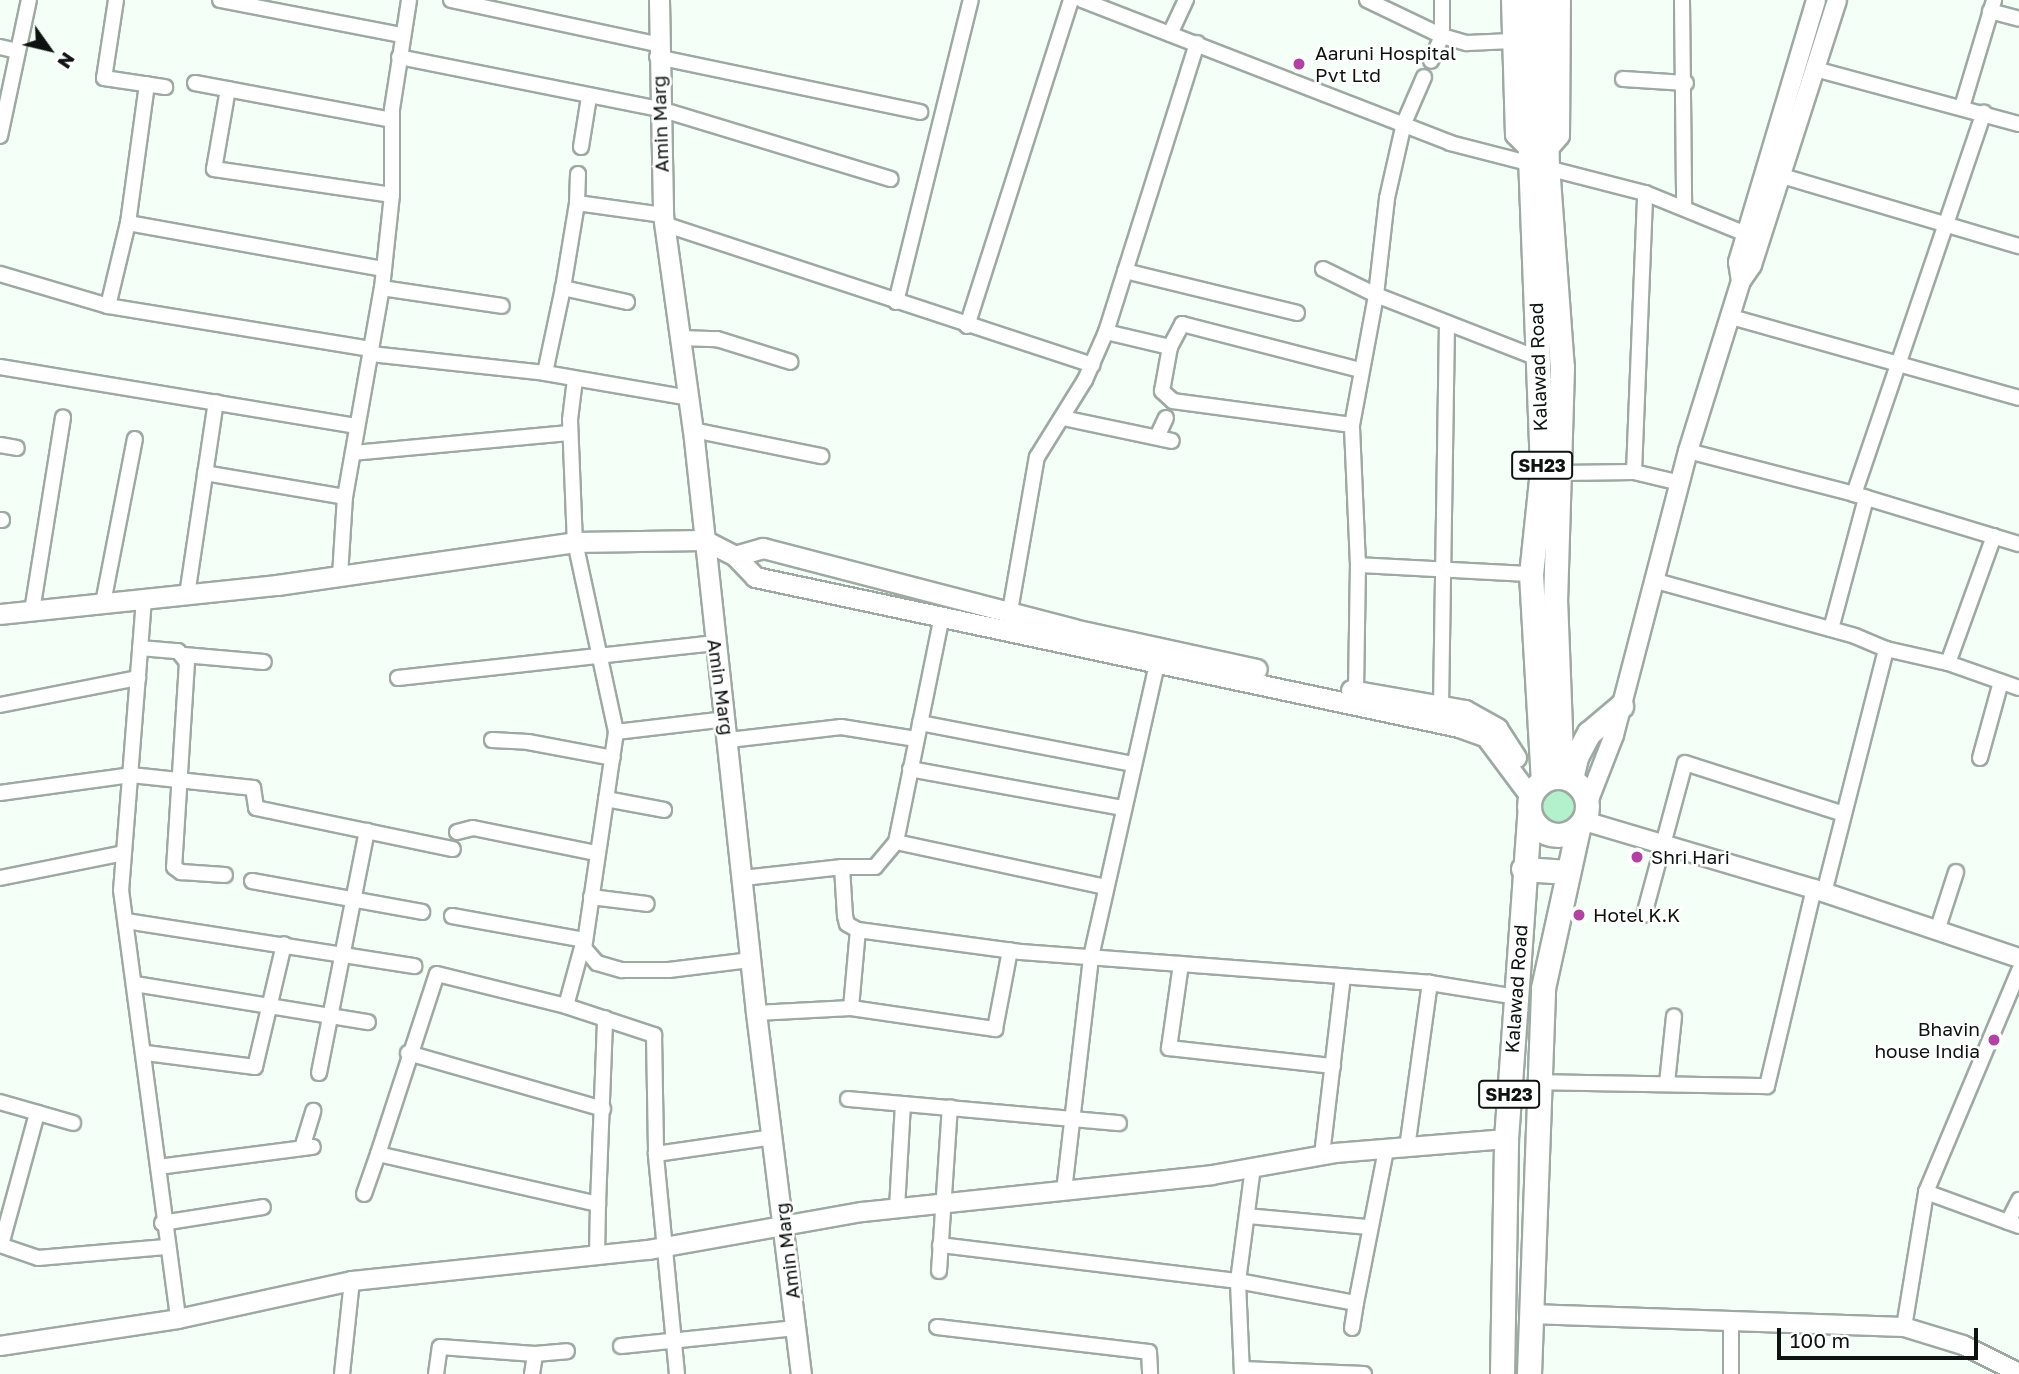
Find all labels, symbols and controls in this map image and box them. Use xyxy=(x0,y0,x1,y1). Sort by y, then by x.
north arrow xyxy=(14,14,84,84)
place label: Aaruni Hospital Pvt Ltd xyxy=(1315,42,1456,86)
text: N xyxy=(53,49,80,73)
marker: Aaruni Hospital Pvt Ltd xyxy=(1289,54,1309,74)
street label: Amin Marg xyxy=(647,75,673,173)
street label: Kalawad Road xyxy=(1524,302,1552,432)
road number: SH23 xyxy=(1510,450,1574,480)
street label: Amin Marg xyxy=(703,637,739,737)
place label: Shri Hari xyxy=(1651,846,1730,868)
marker: Shri Hari xyxy=(1629,849,1645,865)
place label: Hotel K.K xyxy=(1593,904,1680,926)
marker: Hotel K.K xyxy=(1571,907,1587,923)
street label: Kalawad Road xyxy=(1500,924,1532,1054)
place label: Bhavin house India xyxy=(1874,1018,1980,1062)
marker: Bhavin house India xyxy=(1986,1032,2002,1048)
road number: SH23 xyxy=(1478,1079,1540,1108)
street label: Amin Marg xyxy=(770,1201,804,1301)
scale bar xyxy=(1781,1314,1982,1358)
text: 100 m xyxy=(1790,1327,1850,1353)

